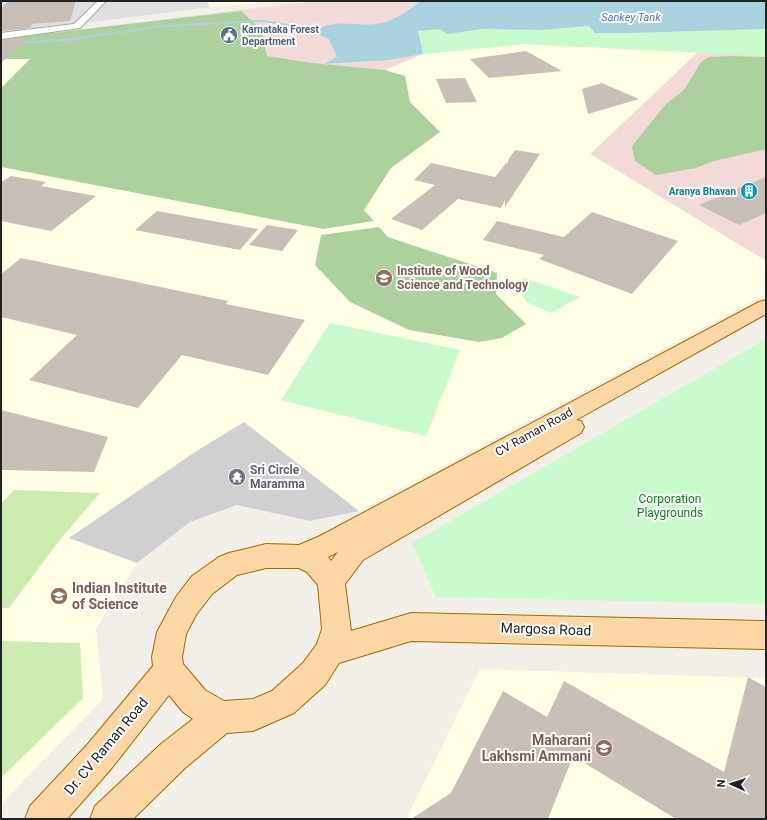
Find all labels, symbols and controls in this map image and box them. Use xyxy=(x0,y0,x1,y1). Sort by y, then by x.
water label: Sankey Tank xyxy=(601,11,661,24)
place label: Karnataka Forest Department xyxy=(242,24,319,47)
public building icon: Karnataka Forest Department xyxy=(219,25,239,45)
building icon: Aranya Bhavan xyxy=(739,181,759,201)
place label: Aranya Bhavan xyxy=(669,186,736,197)
place label: Institute of Wood Science and Technology xyxy=(397,264,529,292)
school or university icon: Institute of Wood Science and Technology xyxy=(374,268,394,288)
street label: CV Raman Road xyxy=(493,405,575,459)
place label: Sri Circle Maramma xyxy=(250,463,305,491)
temple icon: Sri Circle Maramma xyxy=(227,467,247,487)
park label: Corporation Playgrounds xyxy=(637,492,703,520)
place label: Indian Institute of Science xyxy=(72,580,167,612)
school or university icon: Indian Institute of Science xyxy=(49,586,69,606)
street label: Margosa Road xyxy=(500,619,592,639)
street label: Dr. CV Raman Road xyxy=(61,694,151,798)
place label: Maharani Lakhsmi Ammani xyxy=(482,732,591,764)
school or university icon: Maharani Lakhsmi Ammani xyxy=(594,738,614,758)
north arrow xyxy=(711,764,751,804)
text: N xyxy=(715,779,728,788)

